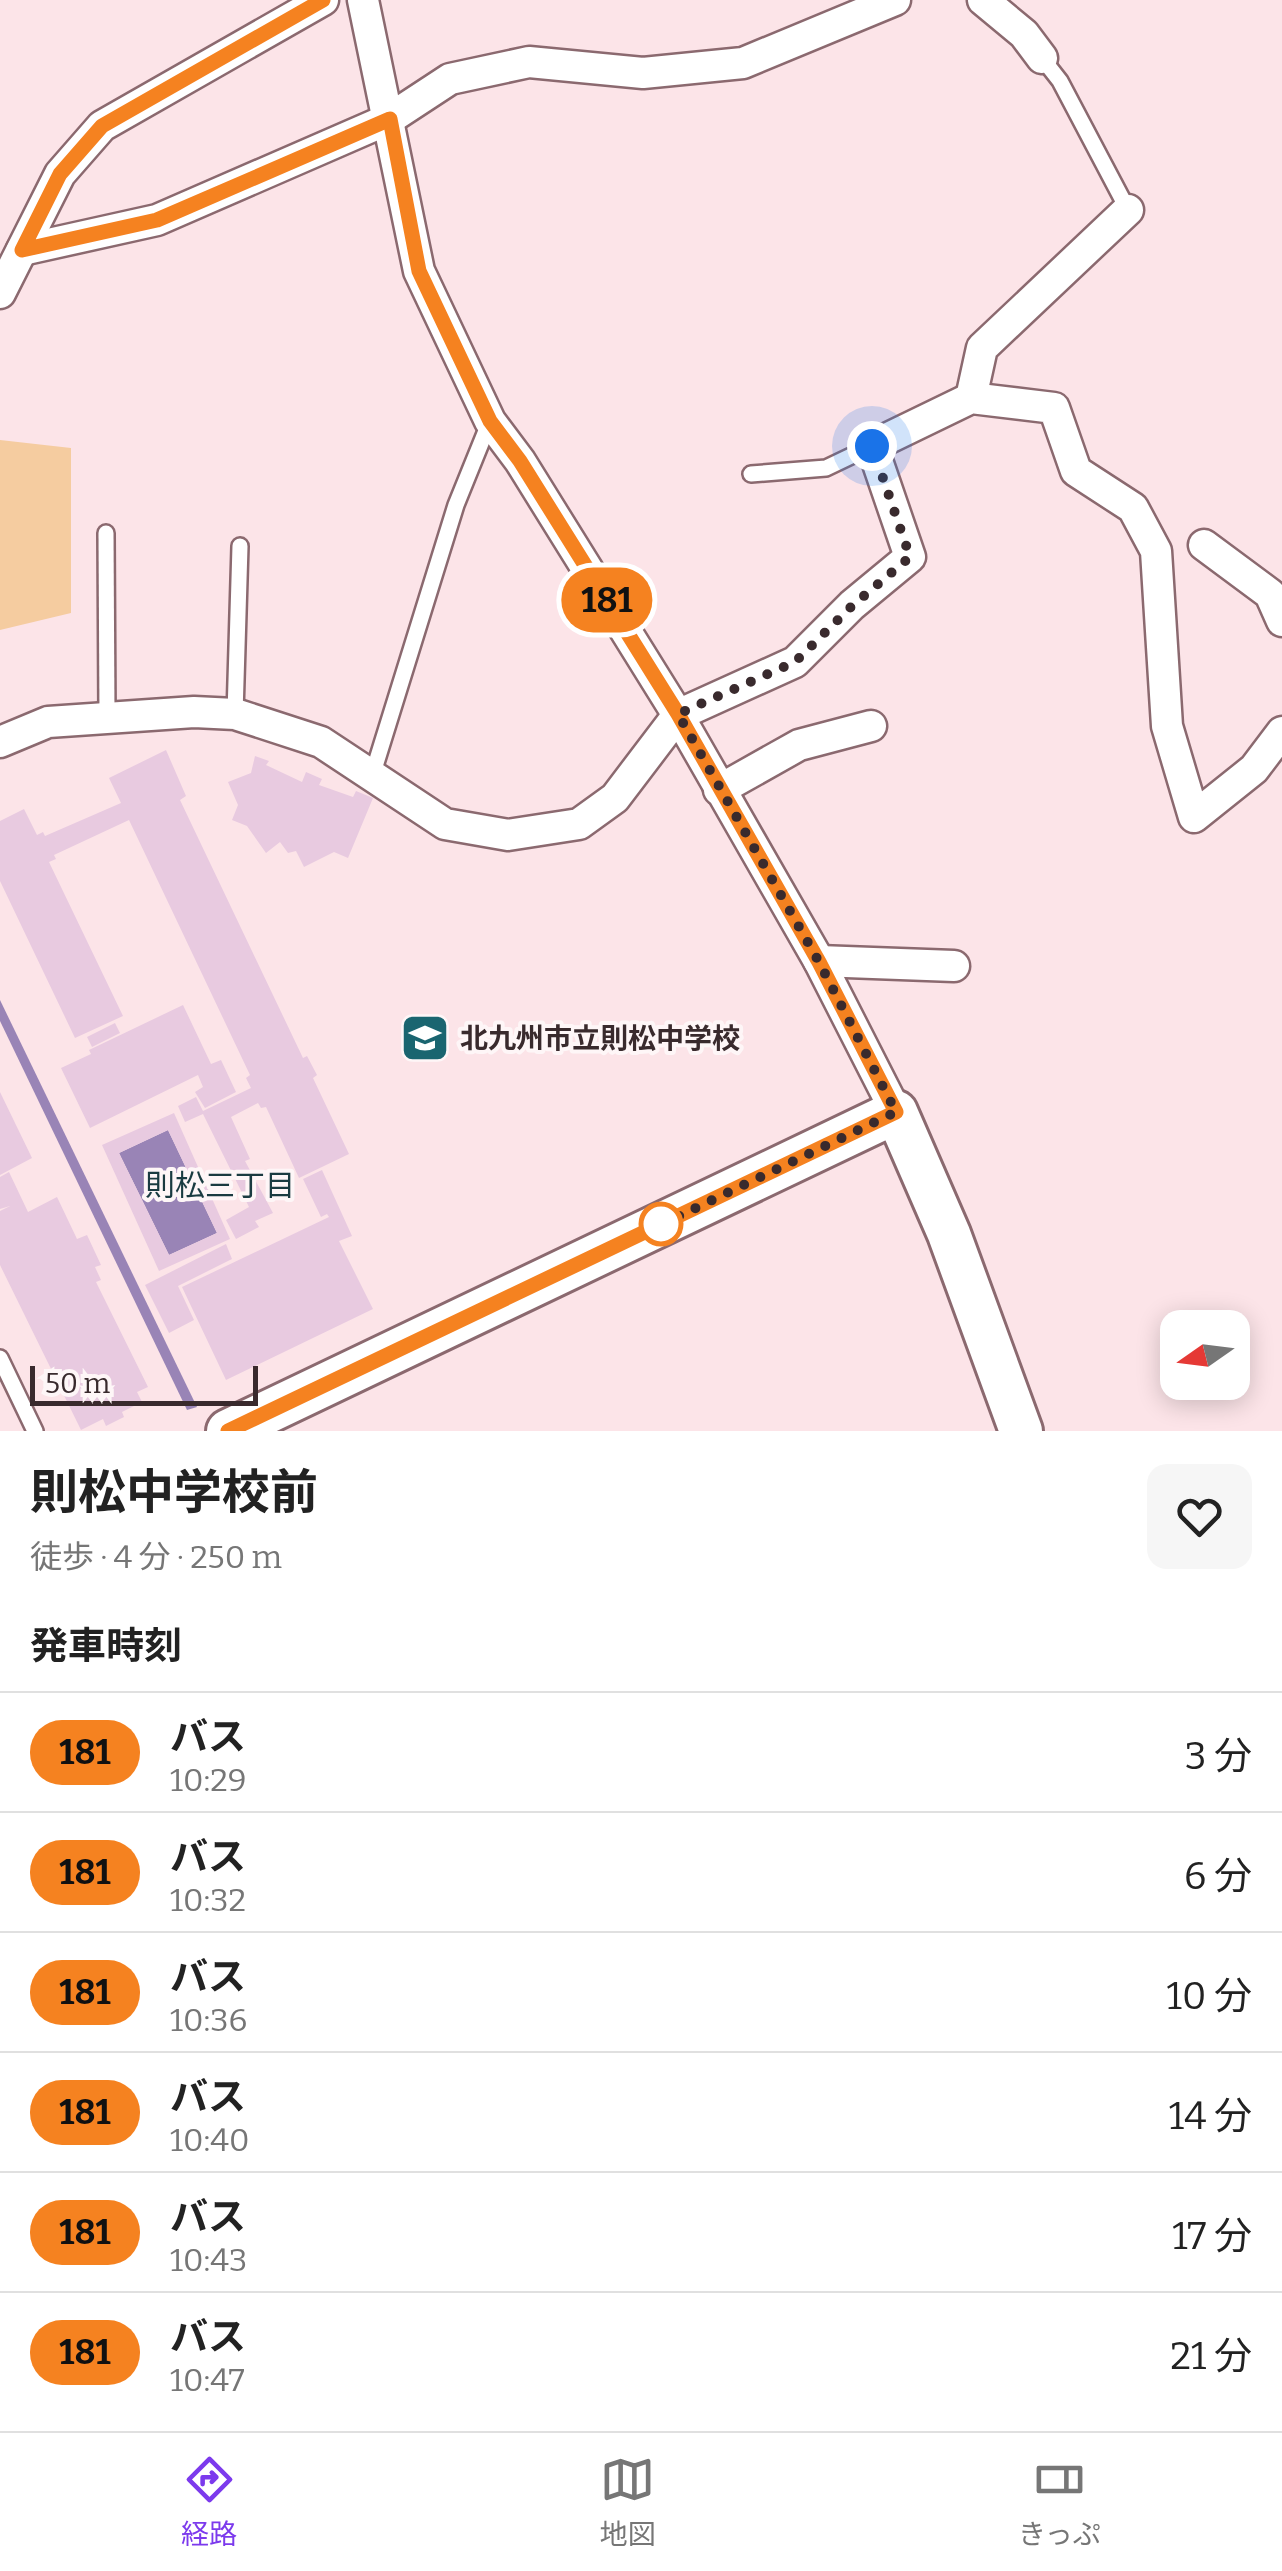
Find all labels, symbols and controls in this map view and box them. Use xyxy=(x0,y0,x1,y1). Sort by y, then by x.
your location xyxy=(847,421,897,471)
line badge: 181 xyxy=(550,568,664,632)
text: 181 xyxy=(581,579,633,621)
school or university icon: 北九州市立則松中学校 xyxy=(399,1012,451,1064)
place label: 北九州市立則松中学校 xyxy=(460,1022,740,1055)
district label: 則松三丁目 xyxy=(145,1168,295,1204)
unlabelled marker xyxy=(640,1203,682,1245)
north arrow xyxy=(1160,1310,1250,1400)
map controls xyxy=(1160,1310,1250,1400)
scale bar xyxy=(30,1361,258,1406)
text: 50 m xyxy=(45,1367,110,1400)
text: 則松中学校前 xyxy=(30,1464,318,1522)
button: heart xyxy=(1147,1464,1252,1569)
text: 徒歩 · 4 分 · 250 m xyxy=(30,1538,282,1576)
text: 発車時刻 xyxy=(30,1623,182,1669)
text: バス xyxy=(170,1714,246,1760)
text: 181 xyxy=(59,1731,111,1773)
text: 3 分 xyxy=(1185,1733,1252,1779)
text: 10:29 xyxy=(170,1761,246,1799)
text: バス xyxy=(170,1834,246,1880)
text: 181 xyxy=(59,1851,111,1893)
text: 6 分 xyxy=(1184,1853,1252,1899)
text: 10:32 xyxy=(170,1881,246,1919)
text: バス xyxy=(170,1954,246,2000)
text: 181 xyxy=(59,1971,111,2013)
text: 10 分 xyxy=(1167,1973,1252,2019)
text: 10:36 xyxy=(170,2001,247,2039)
text: バス xyxy=(170,2074,246,2120)
text: 181 xyxy=(59,2091,111,2133)
text: 14 分 xyxy=(1169,2093,1252,2139)
text: 10:40 xyxy=(170,2121,249,2159)
text: バス xyxy=(170,2194,246,2240)
text: 181 xyxy=(59,2211,111,2253)
text: 17 分 xyxy=(1172,2213,1252,2259)
text: 10:43 xyxy=(170,2241,247,2279)
text: バス xyxy=(170,2314,246,2360)
text: 181 xyxy=(59,2331,111,2373)
text: 21 分 xyxy=(1170,2333,1252,2379)
text: 10:47 xyxy=(170,2361,245,2399)
tab: 経路 xyxy=(181,2452,237,2552)
tab: 地図 xyxy=(600,2452,656,2552)
tab: きっぷ xyxy=(1018,2452,1101,2552)

